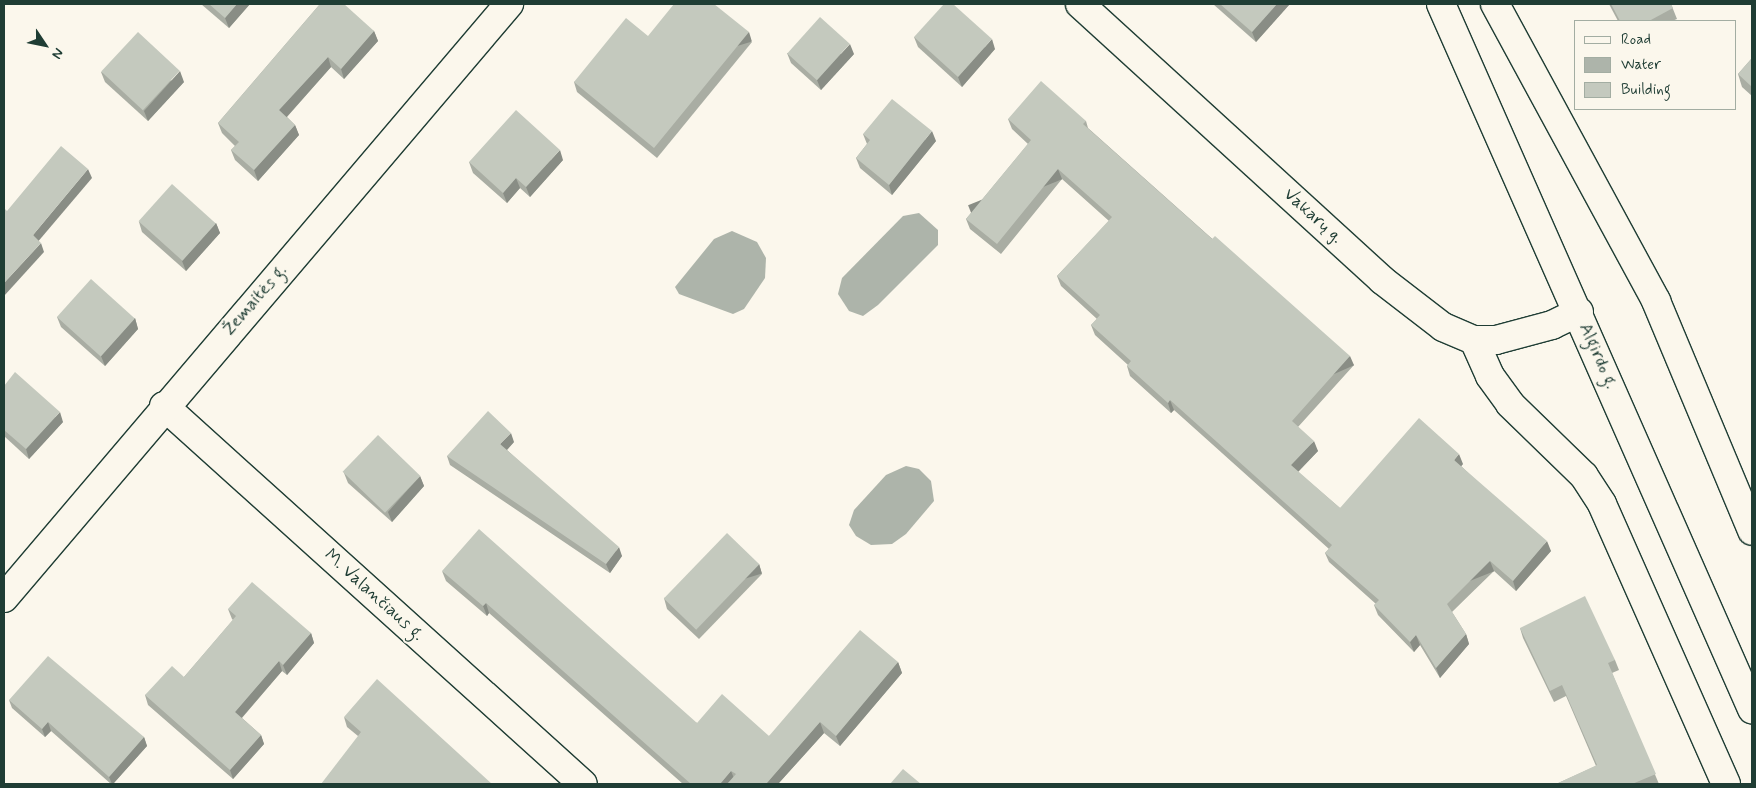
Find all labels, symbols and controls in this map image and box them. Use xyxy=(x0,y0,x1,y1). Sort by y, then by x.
north arrow xyxy=(20,20,70,70)
legend xyxy=(1574,20,1736,110)
text: Road xyxy=(1621,30,1651,50)
text: N xyxy=(47,44,68,62)
text: Water xyxy=(1621,55,1661,75)
text: Building xyxy=(1621,80,1671,100)
street label: Vakarų g. xyxy=(1279,184,1347,248)
street label: Žemaitės g. xyxy=(219,260,291,340)
street label: Algirdo g. xyxy=(1574,320,1622,392)
street label: M. Valančiaus g. xyxy=(320,545,428,645)

